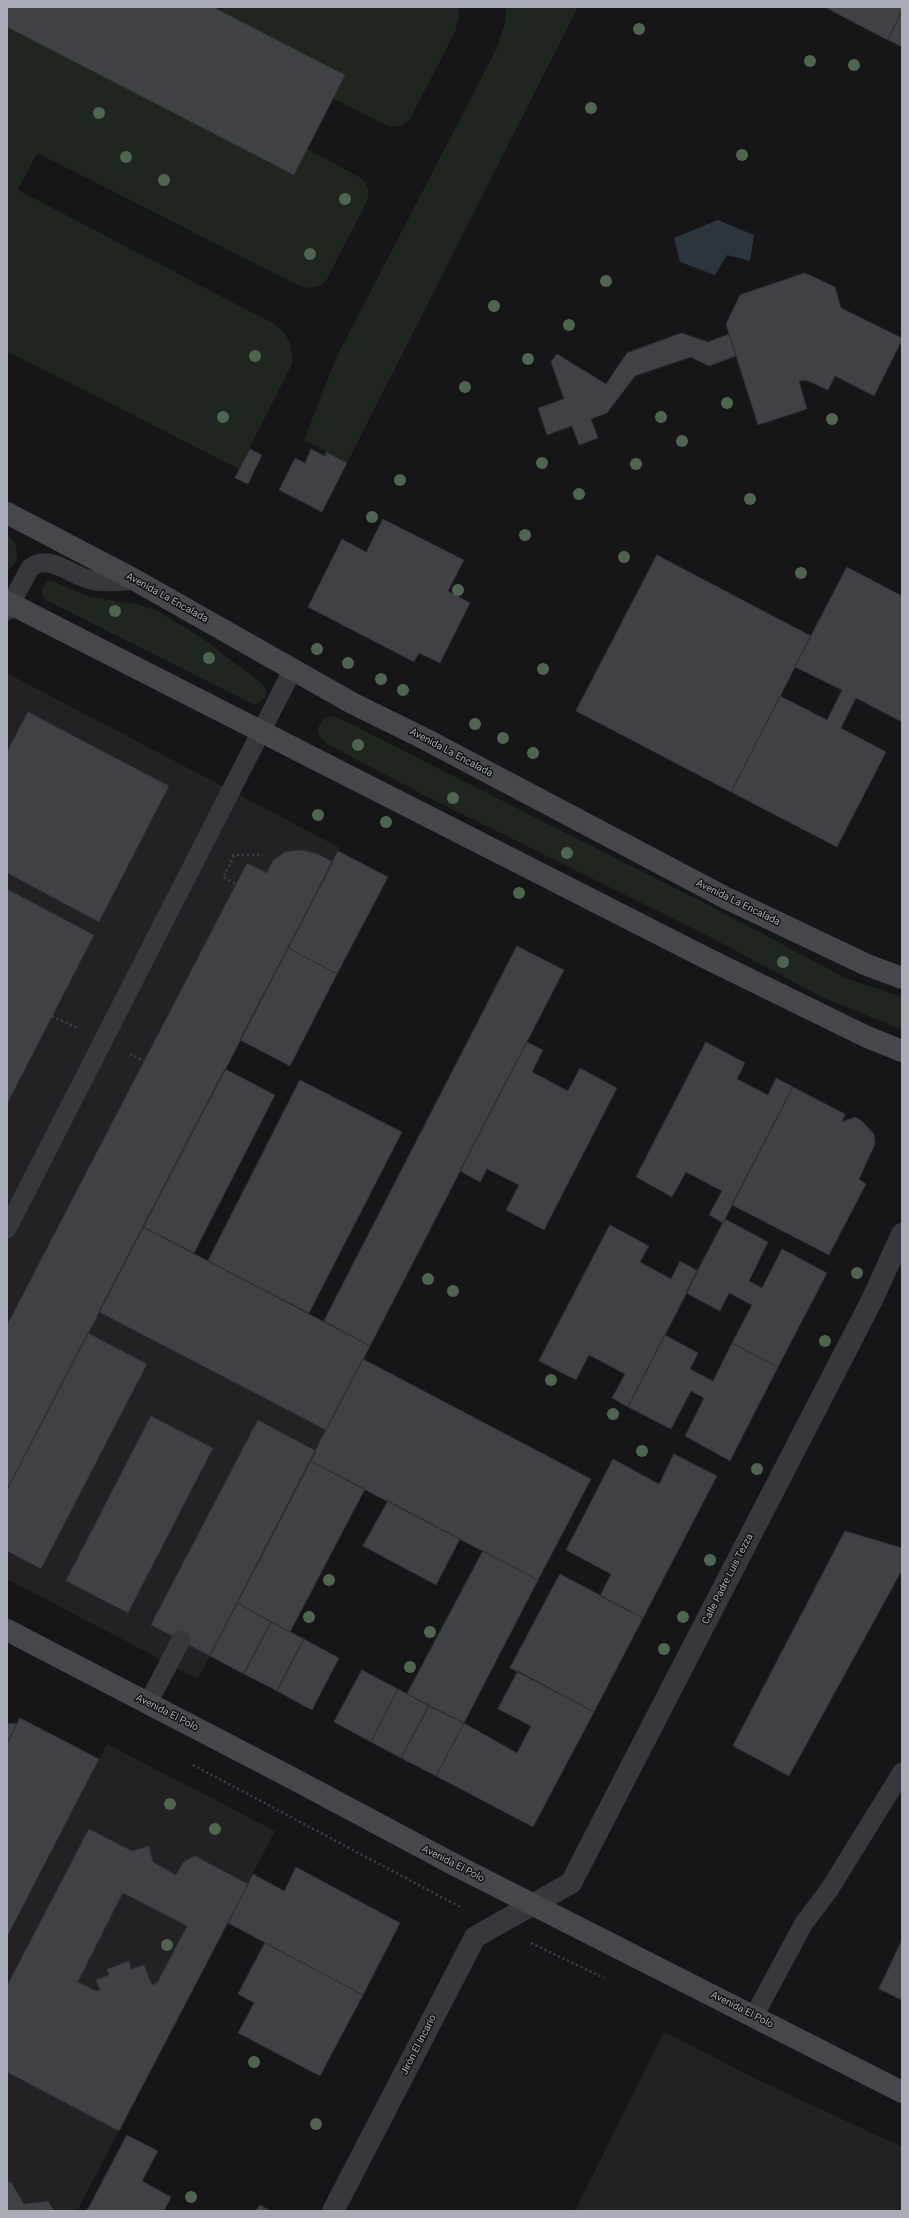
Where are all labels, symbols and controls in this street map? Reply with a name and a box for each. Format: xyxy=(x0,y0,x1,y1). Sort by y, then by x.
street label: Avenida La Encalada xyxy=(124,570,210,626)
street label: Avenida La Encalada xyxy=(408,726,494,780)
street label: Avenida La Encalada xyxy=(694,877,782,929)
street label: Calle Padre Luis Tezza xyxy=(700,1532,756,1626)
street label: Avenida El Polo xyxy=(134,1692,200,1734)
street label: Avenida El Polo xyxy=(420,1843,486,1885)
street label: Avenida El Polo xyxy=(709,1989,775,2031)
street label: Jirón El Incario xyxy=(399,2013,439,2077)

